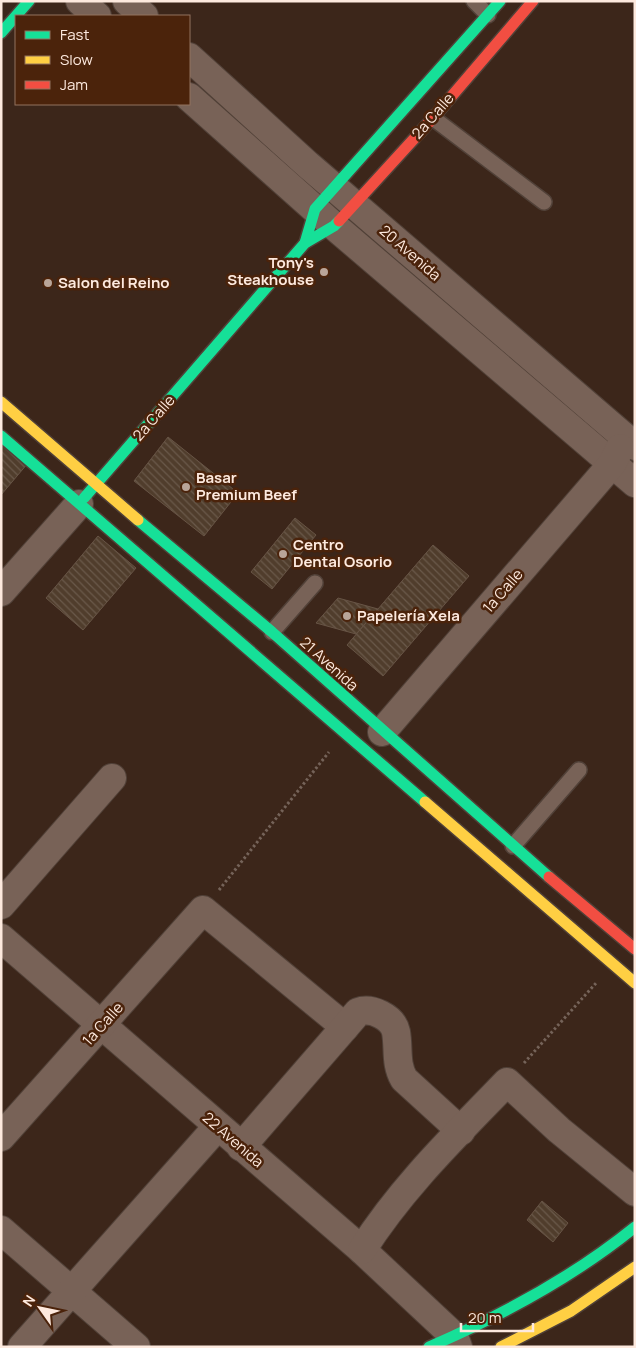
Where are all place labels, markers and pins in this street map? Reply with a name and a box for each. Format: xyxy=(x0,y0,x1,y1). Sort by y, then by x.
place label: Tony's Steakhouse xyxy=(227,252,314,290)
marker: Tony's Steakhouse xyxy=(318,266,330,278)
place label: Salon del Reino xyxy=(58,272,170,293)
marker: Salon del Reino xyxy=(42,277,54,289)
place label: Basar Premium Beef xyxy=(196,467,297,505)
marker: Basar Premium Beef xyxy=(180,481,192,493)
place label: Centro Dental Osorio xyxy=(293,534,392,572)
marker: Centro Dental Osorio xyxy=(277,548,289,560)
place label: Papelería Xela xyxy=(357,605,460,626)
marker: Papelería Xela xyxy=(341,610,353,622)

